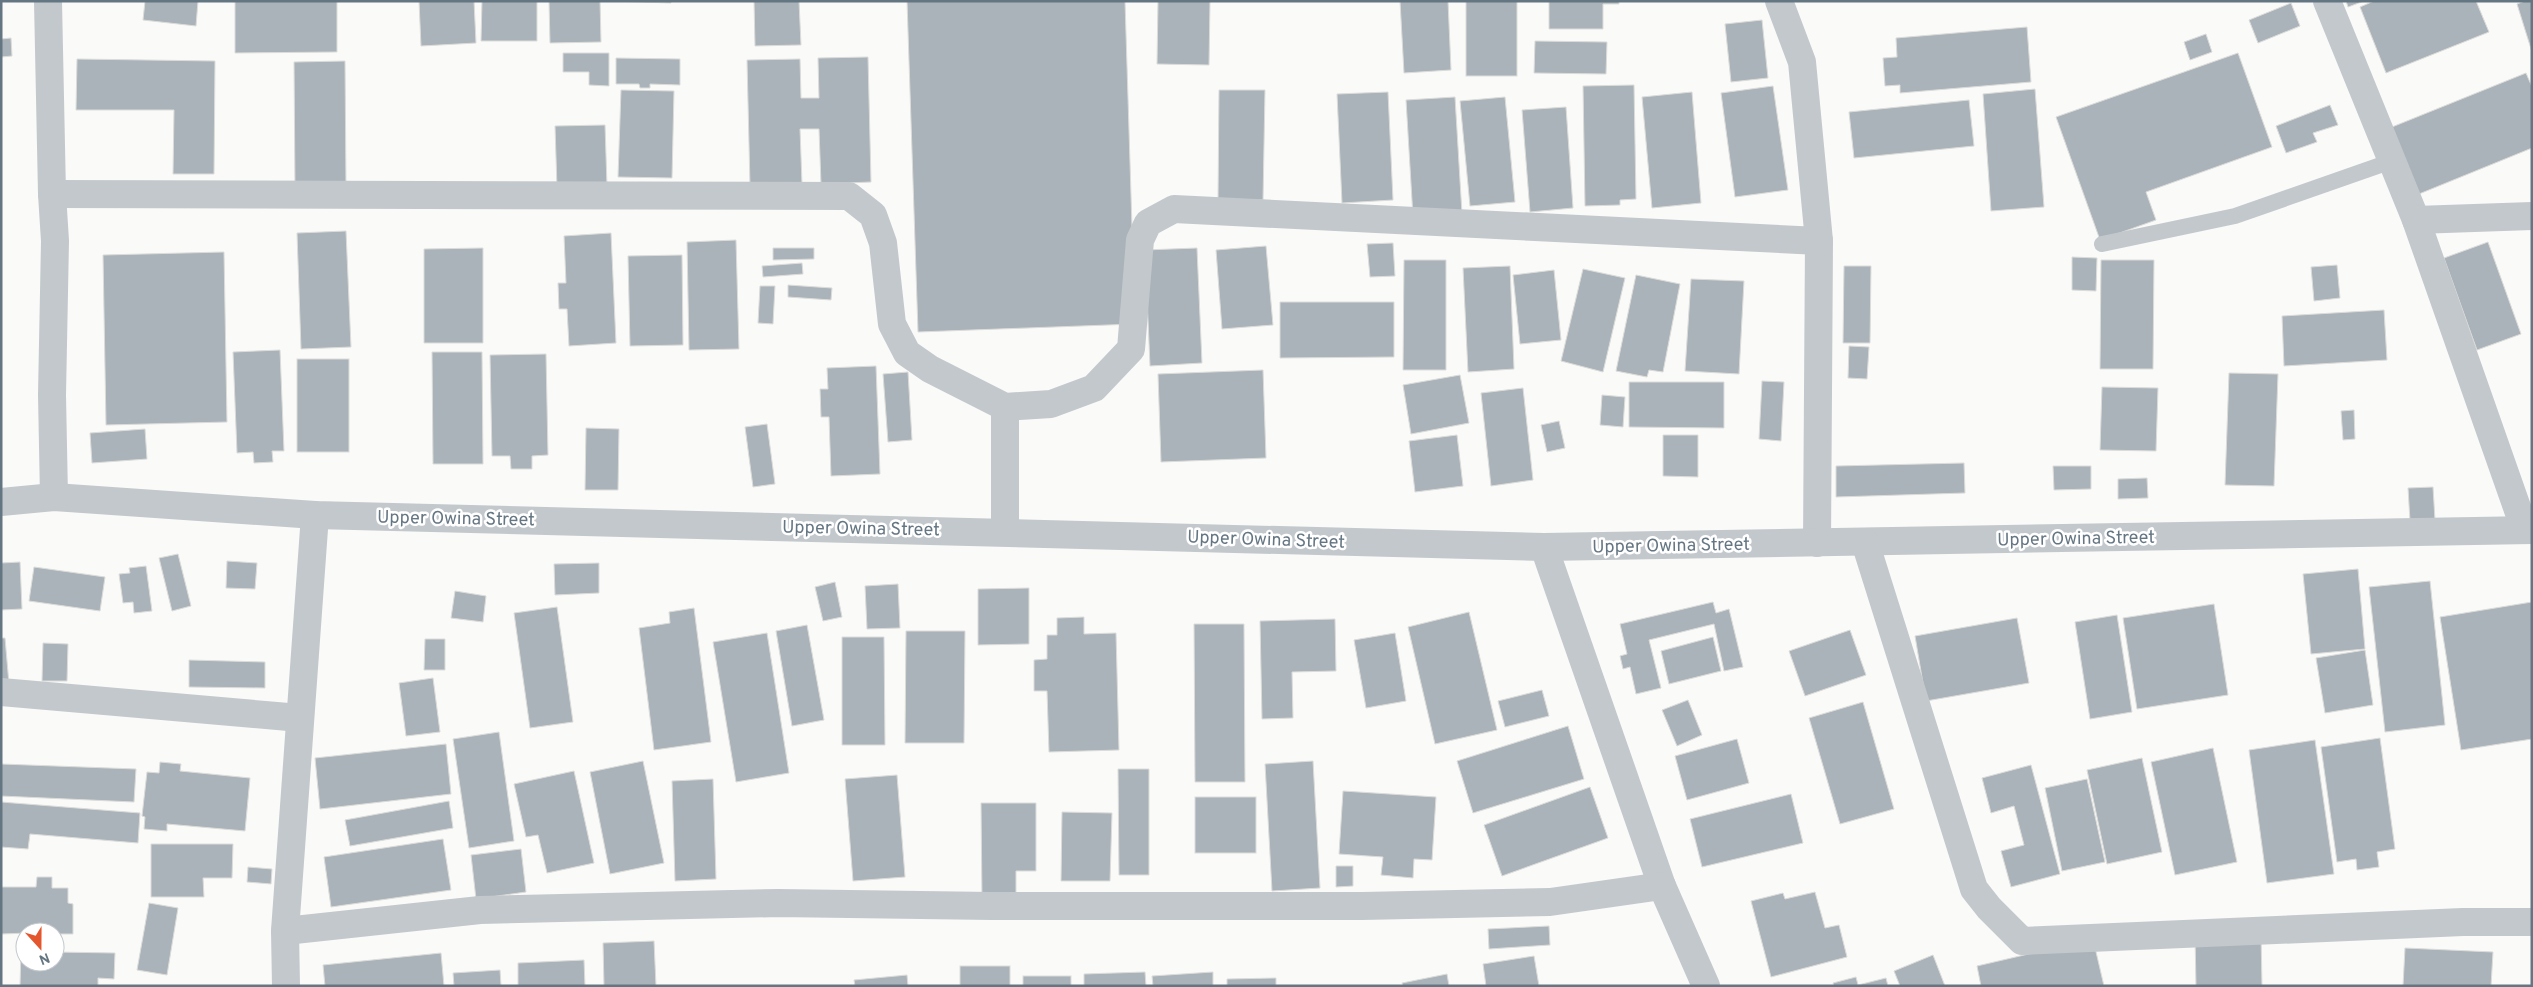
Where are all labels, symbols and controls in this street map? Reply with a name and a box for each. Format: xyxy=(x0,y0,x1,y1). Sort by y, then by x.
street label: Upper Owina Street xyxy=(377,507,535,532)
street label: Upper Owina Street xyxy=(782,517,940,542)
street label: Upper Owina Street xyxy=(1187,526,1345,555)
street label: Upper Owina Street xyxy=(1997,527,2155,552)
street label: Upper Owina Street xyxy=(1592,534,1750,559)
north arrow xyxy=(15,922,65,972)
text: N xyxy=(36,948,52,967)

